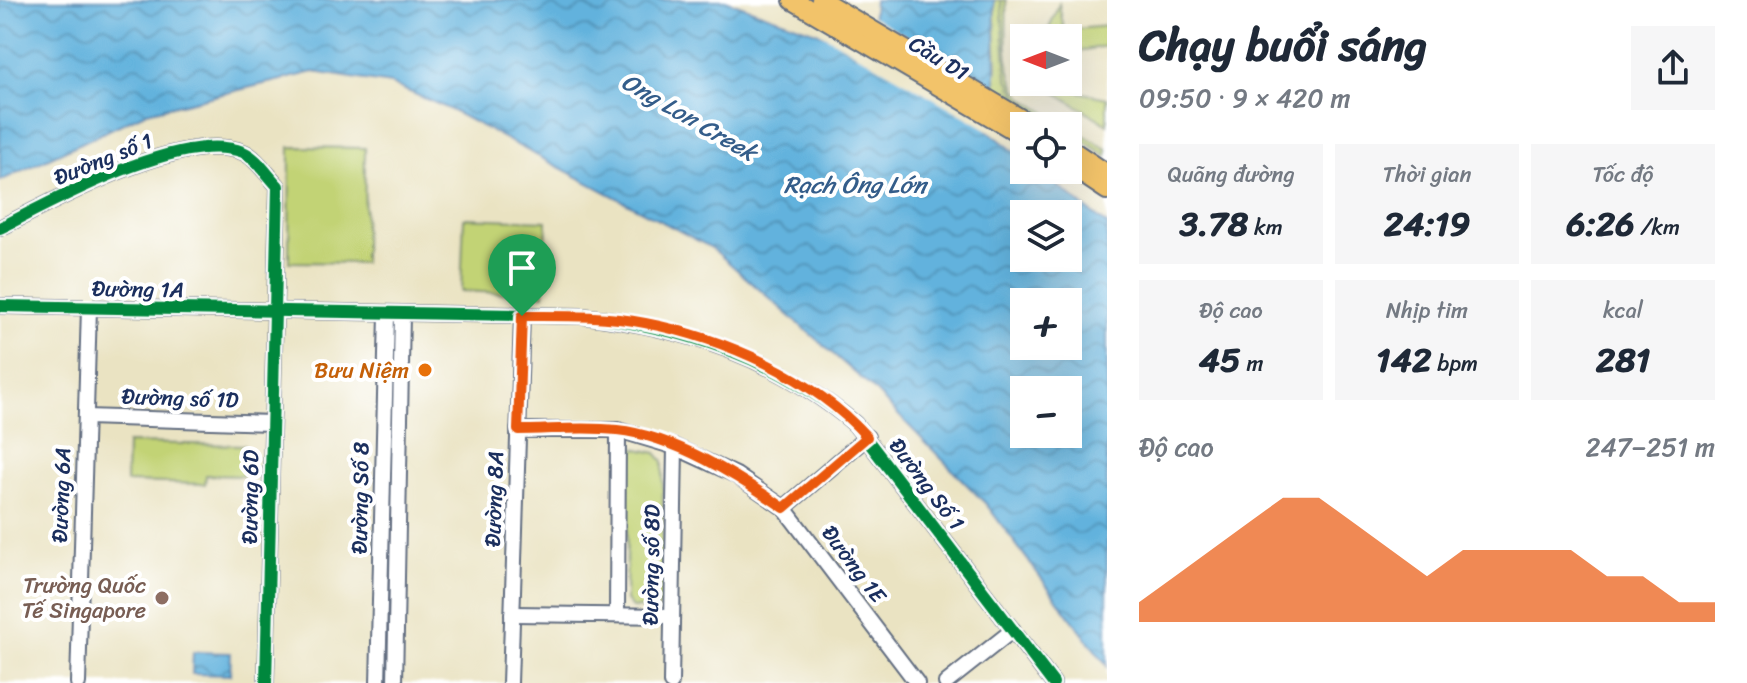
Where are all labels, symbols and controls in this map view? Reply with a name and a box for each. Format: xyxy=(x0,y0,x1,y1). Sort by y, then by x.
text: Chạy buổi sáng xyxy=(1139,6,1427,84)
north arrow xyxy=(1010,24,1082,96)
map controls xyxy=(1010,24,1082,448)
street label: Cầu D1 xyxy=(901,25,977,91)
button: share xyxy=(1631,26,1715,110)
water label: Ong Lon Creek xyxy=(613,61,768,175)
text: 09:50 · 9 × 420 m xyxy=(1139,75,1350,121)
button: locate xyxy=(1010,112,1082,184)
street label: Đường số 1 xyxy=(48,121,158,197)
text: Quãng đường xyxy=(1167,155,1295,194)
text: Thời gian xyxy=(1383,155,1471,194)
text: Tốc độ xyxy=(1593,155,1653,194)
water label: Rạch Ông Lớn xyxy=(784,164,929,206)
text: 3.78 xyxy=(1179,194,1248,254)
text: 24:19 xyxy=(1384,194,1470,254)
text: 6:26 xyxy=(1566,194,1635,254)
button: layers xyxy=(1010,200,1082,272)
text: km xyxy=(1248,208,1283,247)
text: /km xyxy=(1635,208,1680,247)
pin xyxy=(488,234,556,316)
icon: arrive xyxy=(500,246,544,290)
street label: Đường 1A xyxy=(91,269,185,309)
button: + xyxy=(1010,288,1082,360)
text: Độ cao xyxy=(1199,291,1263,330)
text: Nhịp tim xyxy=(1386,291,1468,330)
text: kcal xyxy=(1603,291,1643,330)
text: 45 xyxy=(1199,330,1241,390)
text: 142 xyxy=(1376,330,1432,390)
text: 281 xyxy=(1596,330,1650,390)
text: m xyxy=(1241,344,1263,383)
text: bpm xyxy=(1432,344,1478,383)
place label: Bưu Niệm xyxy=(314,351,409,390)
marker: Bưu Niệm xyxy=(416,361,434,379)
street label: Đường số 1D xyxy=(121,376,240,420)
button: − xyxy=(1010,376,1082,448)
text: Độ cao xyxy=(1139,424,1214,470)
text: 247–251 m xyxy=(1585,424,1715,470)
street label: Đường Số 1 xyxy=(879,429,975,539)
street label: Đường Số 8 xyxy=(340,441,380,555)
street label: Đường 6A xyxy=(40,447,82,543)
street label: Đường 6D xyxy=(230,449,270,544)
street label: Đường 8A xyxy=(473,450,515,548)
street label: Đường số 8D xyxy=(630,503,672,626)
street label: Đường 1E xyxy=(811,516,898,613)
place label: Trường Quốc Tế Singapore xyxy=(22,566,146,630)
marker: Trường Quốc Tế Singapore xyxy=(153,589,171,607)

